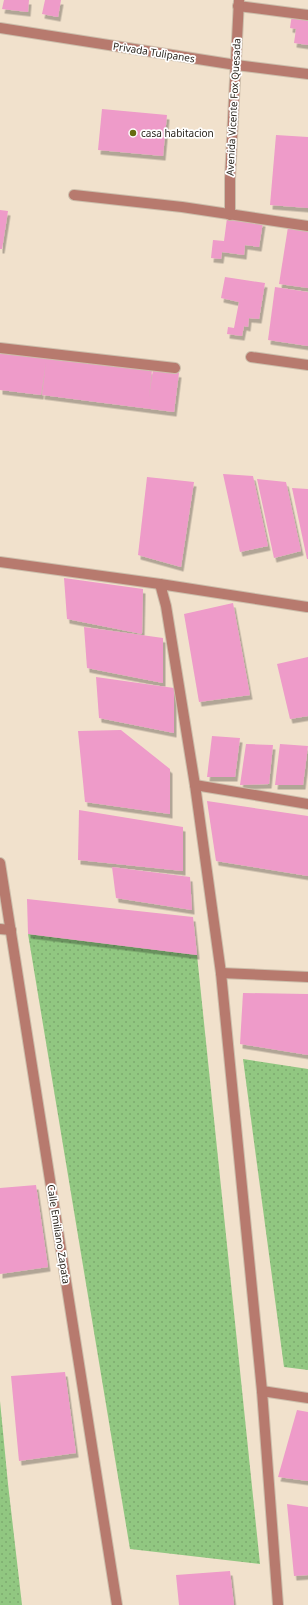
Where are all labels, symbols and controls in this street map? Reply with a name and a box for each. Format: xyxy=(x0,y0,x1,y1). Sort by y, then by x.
street label: Avenida Vicente Fox Quesada xyxy=(222,38,244,176)
street label: Privada Tulipanes xyxy=(112,39,196,65)
place label: casa habitacion xyxy=(141,126,214,140)
marker: casa habitacion xyxy=(128,128,138,138)
street label: Calle Emiliano Zapata xyxy=(44,1183,74,1285)

